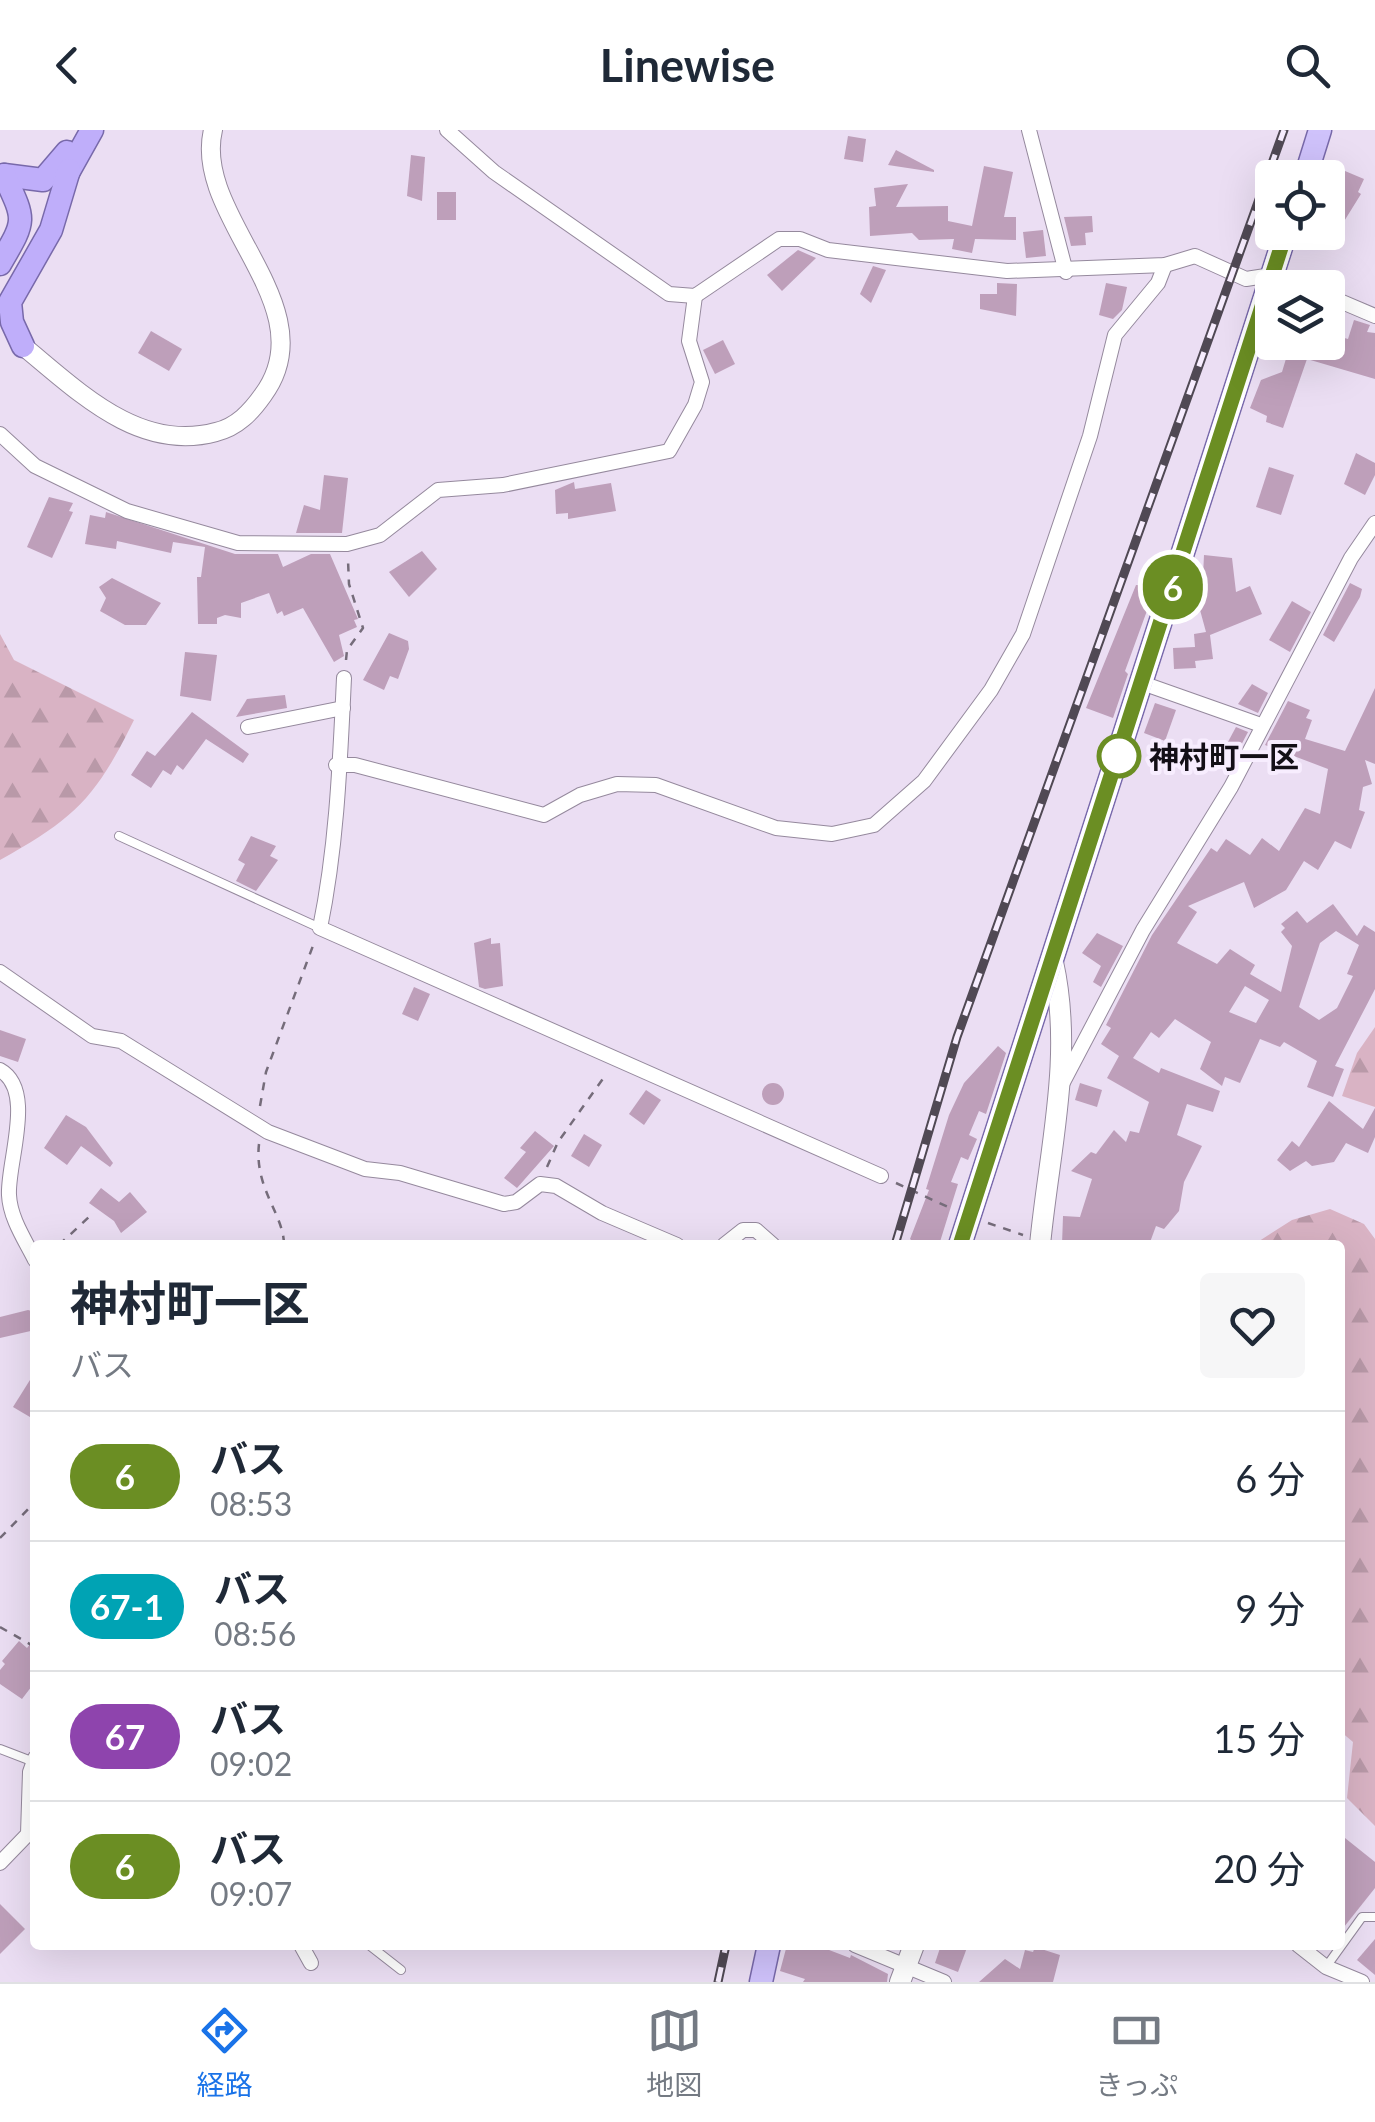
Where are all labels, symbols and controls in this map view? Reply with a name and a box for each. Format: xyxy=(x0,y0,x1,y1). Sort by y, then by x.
icon: back xyxy=(40,38,95,93)
text: Linewise xyxy=(600,38,775,92)
icon: search xyxy=(1280,38,1335,93)
map controls xyxy=(1255,160,1345,360)
button: locate xyxy=(1255,160,1345,250)
button: layers xyxy=(1255,270,1345,360)
line badge: 6 xyxy=(1140,554,1206,620)
text: 6 xyxy=(1163,566,1183,608)
marker: 神村町一区 xyxy=(1098,735,1140,777)
place label: 神村町一区 xyxy=(1149,738,1299,774)
button: heart xyxy=(1200,1273,1305,1378)
text: 神村町一区 xyxy=(70,1274,310,1331)
text: バス xyxy=(70,1345,134,1384)
text: バス xyxy=(210,1435,286,1481)
text: 6 xyxy=(115,1455,135,1497)
text: 6 分 xyxy=(1235,1455,1305,1501)
text: 08:53 xyxy=(210,1484,292,1523)
text: バス xyxy=(214,1565,290,1611)
text: 67-1 xyxy=(90,1585,164,1627)
text: 9 分 xyxy=(1235,1585,1305,1631)
text: 08:56 xyxy=(214,1614,296,1653)
text: バス xyxy=(210,1695,286,1741)
text: 67 xyxy=(105,1715,145,1757)
text: 15 分 xyxy=(1213,1715,1305,1761)
text: 09:02 xyxy=(210,1744,292,1783)
text: バス xyxy=(210,1825,286,1871)
text: 6 xyxy=(115,1845,135,1887)
text: 20 分 xyxy=(1213,1845,1305,1891)
text: 09:07 xyxy=(210,1874,292,1913)
tab: 経路 xyxy=(197,2003,253,2103)
tab: 地図 xyxy=(646,2003,702,2103)
tab: きっぷ xyxy=(1095,2003,1178,2103)

